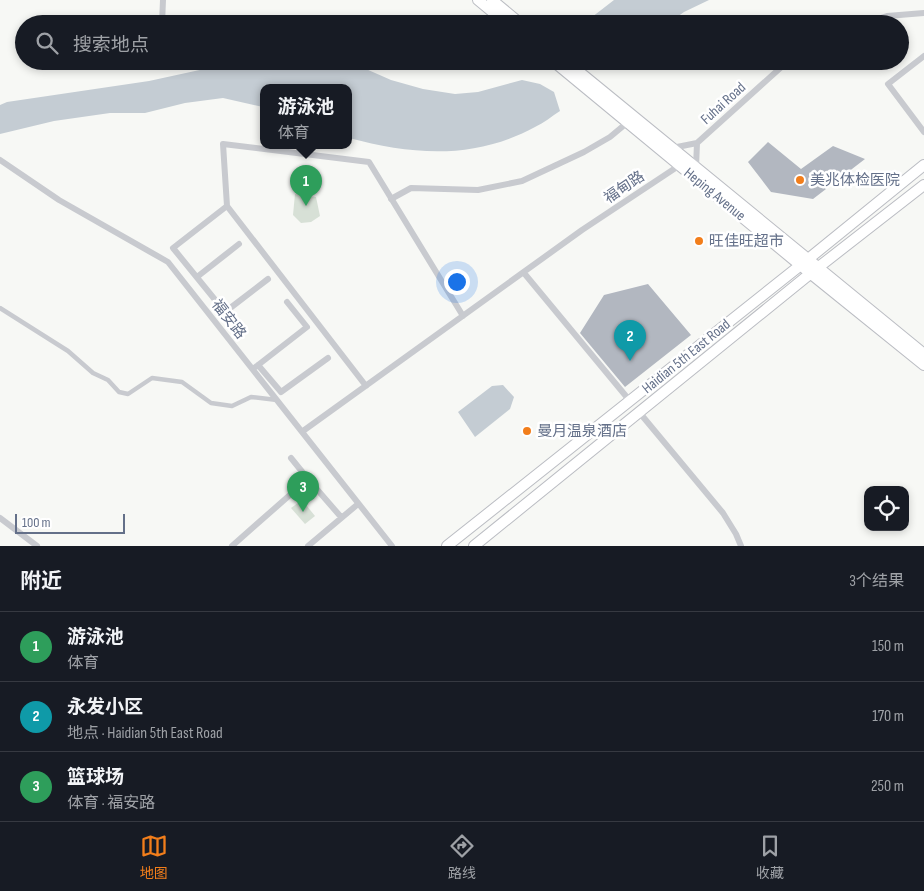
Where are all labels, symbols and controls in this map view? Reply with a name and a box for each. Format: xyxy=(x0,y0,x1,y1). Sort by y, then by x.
search box xyxy=(15,15,909,70)
icon: search xyxy=(33,29,61,57)
text: 搜索地点 xyxy=(73,34,149,57)
street label: Fuhai Road xyxy=(697,78,750,129)
popup xyxy=(260,84,352,149)
text: 游泳池 xyxy=(277,96,335,119)
text: 体育 xyxy=(277,124,310,143)
street label: Heping Avenue xyxy=(680,164,749,225)
pin: 1 xyxy=(290,165,322,206)
street label: 福甸路 xyxy=(600,167,648,208)
place label: 美兆体检医院 xyxy=(810,171,900,190)
marker: 美兆体检医院 xyxy=(794,174,806,186)
place label: 旺佳旺超市 xyxy=(709,232,784,251)
marker: 旺佳旺超市 xyxy=(693,235,705,247)
your location xyxy=(444,269,470,295)
street label: 福安路 xyxy=(207,296,250,343)
street label: Haidian 5th East Road xyxy=(638,315,734,398)
pin: 2 xyxy=(614,320,646,361)
place label: 曼月温泉酒店 xyxy=(537,422,627,441)
marker: 曼月温泉酒店 xyxy=(521,425,533,437)
pin: 3 xyxy=(287,471,319,512)
map controls xyxy=(864,486,909,531)
button: locate xyxy=(864,486,909,531)
scale bar xyxy=(15,511,125,534)
text: 100 m xyxy=(22,514,51,531)
text: 附近 xyxy=(20,569,62,594)
text: 3个结果 xyxy=(849,572,904,591)
text: 游泳池 xyxy=(67,626,124,649)
text: 1 xyxy=(33,637,39,656)
text: 150 m xyxy=(872,637,904,656)
text: 体育 xyxy=(67,654,99,673)
text: 永发小区 xyxy=(67,696,143,719)
text: 2 xyxy=(32,707,40,726)
text: 170 m xyxy=(872,707,904,726)
text: 地点 · Haidian 5th East Road xyxy=(67,724,223,743)
text: 篮球场 xyxy=(67,766,124,789)
text: 3 xyxy=(32,777,40,796)
text: 250 m xyxy=(871,777,904,796)
text: 体育 · 福安路 xyxy=(67,794,155,813)
tab: 地图 xyxy=(140,832,168,882)
tab: 路线 xyxy=(448,832,476,882)
tab: 收藏 xyxy=(756,832,784,882)

